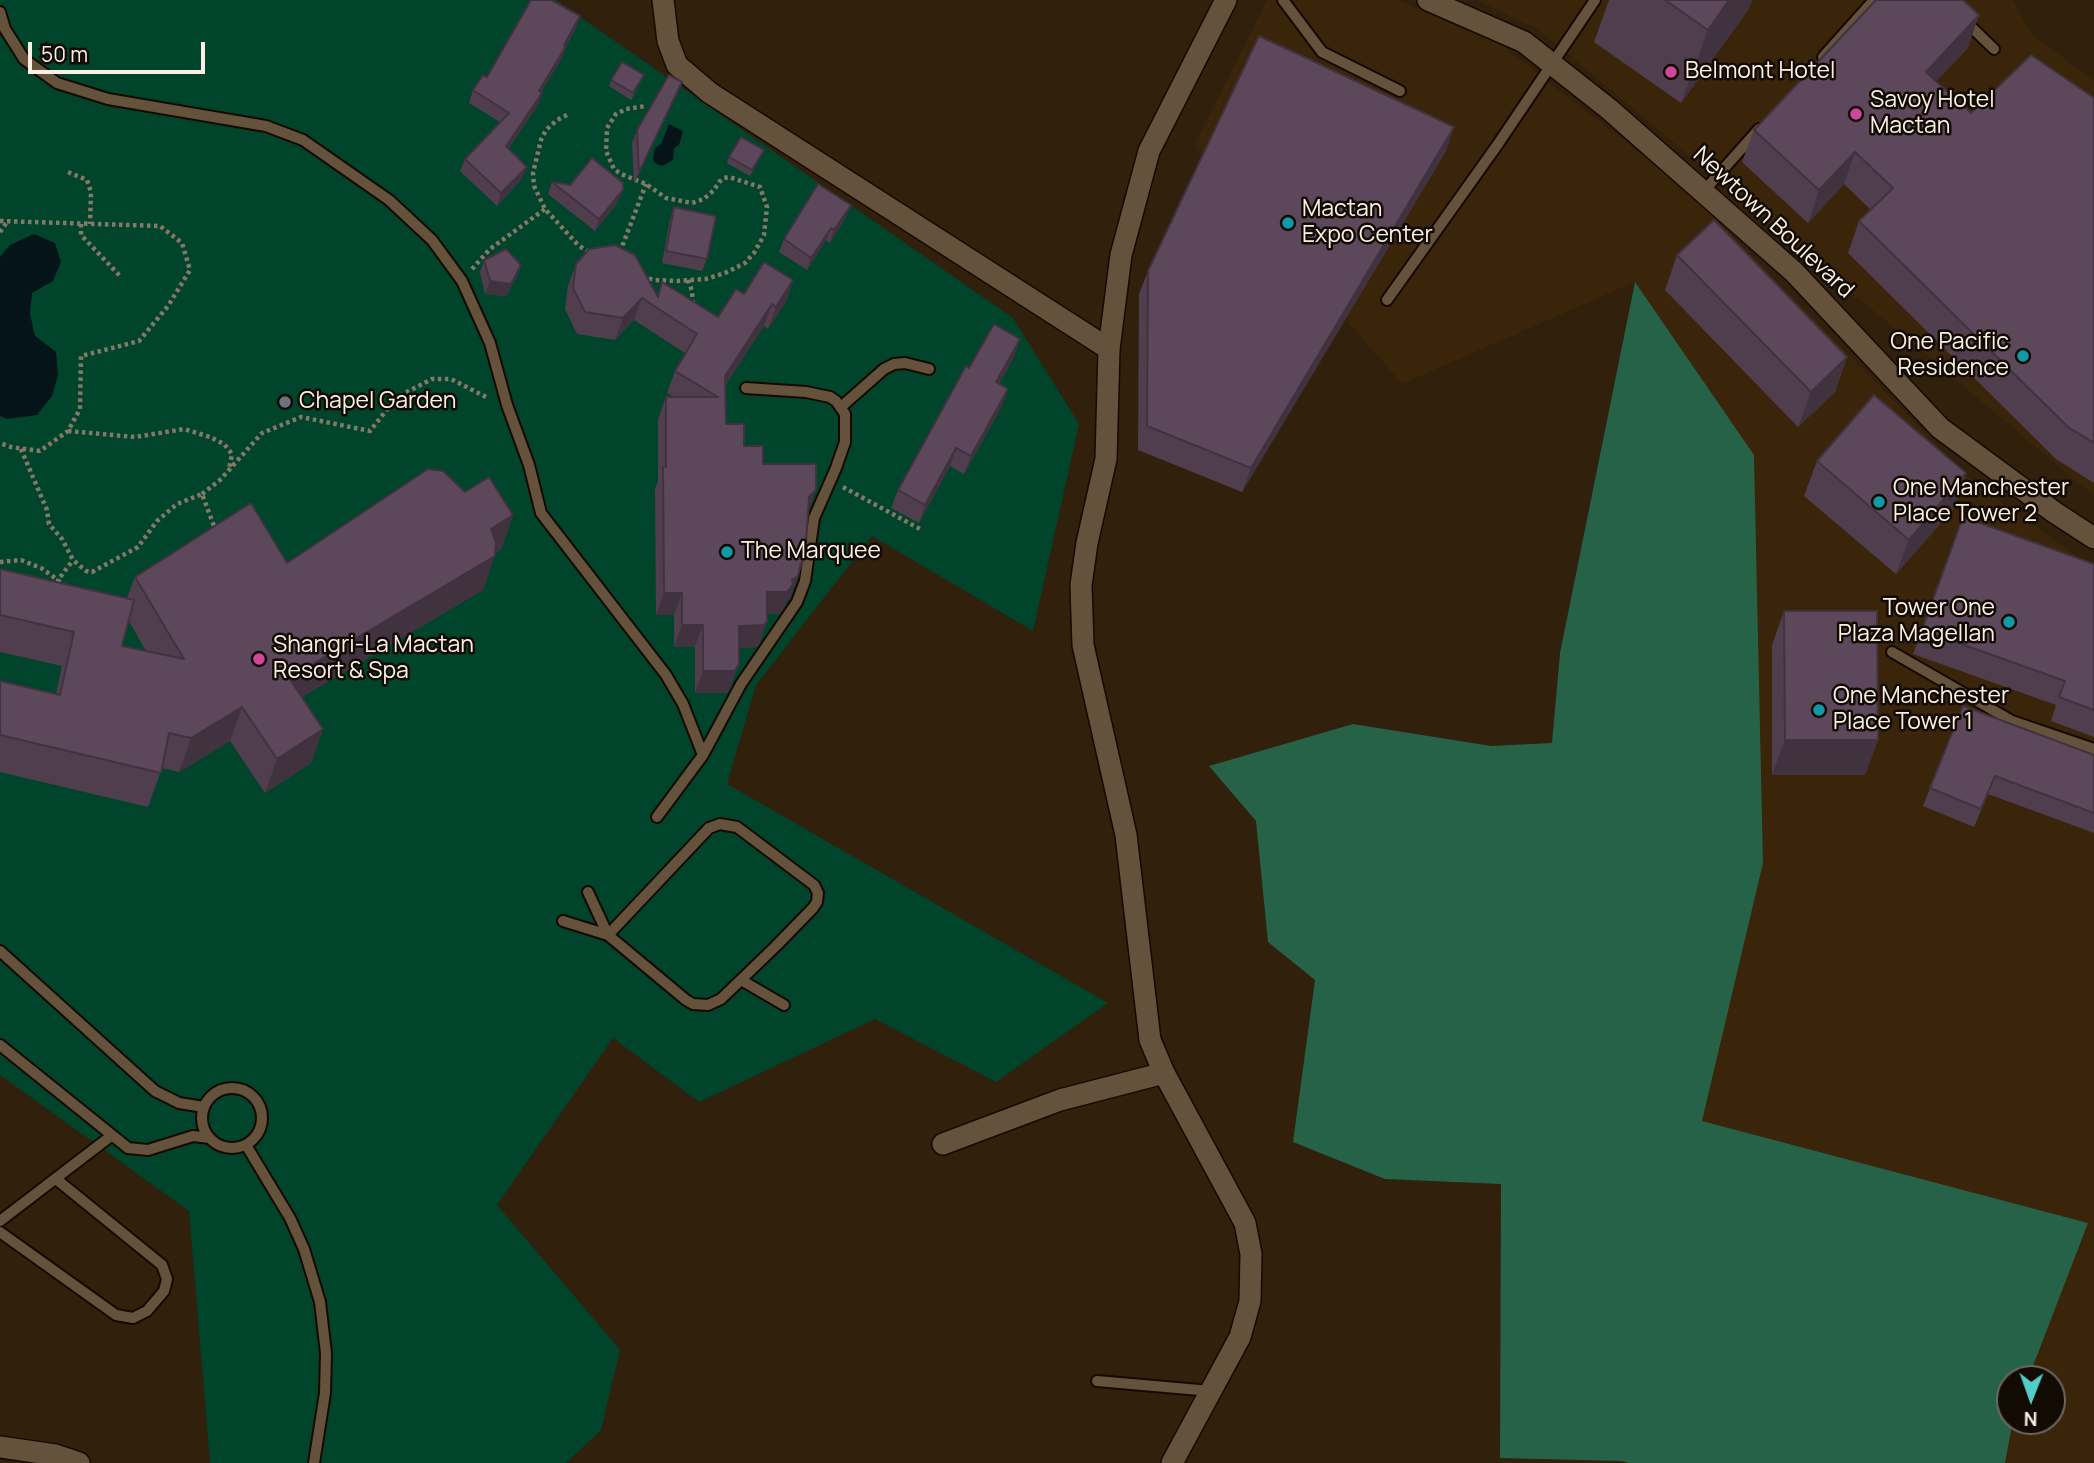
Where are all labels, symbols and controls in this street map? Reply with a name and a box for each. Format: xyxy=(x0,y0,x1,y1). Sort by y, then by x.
scale bar xyxy=(32,28,208,72)
text: 50 m xyxy=(41,40,88,68)
place label: Belmont Hotel xyxy=(1685,58,1835,86)
marker: Belmont Hotel xyxy=(1663,64,1679,80)
place label: Savoy Hotel Mactan xyxy=(1870,87,1995,141)
marker: Savoy Hotel Mactan xyxy=(1848,106,1864,122)
street label: Newtown Boulevard xyxy=(1687,142,1859,304)
place label: Mactan Expo Center xyxy=(1302,196,1433,250)
marker: Mactan Expo Center xyxy=(1280,215,1296,231)
place label: One Pacific Residence xyxy=(1890,329,2009,383)
marker: One Pacific Residence xyxy=(2015,348,2031,364)
place label: Chapel Garden xyxy=(299,388,456,416)
marker: Chapel Garden xyxy=(277,394,293,410)
place label: One Manchester Place Tower 2 xyxy=(1893,475,2069,529)
marker: One Manchester Place Tower 2 xyxy=(1871,494,1887,510)
place label: The Marquee xyxy=(741,538,881,566)
marker: The Marquee xyxy=(719,544,735,560)
place label: Tower One Plaza Magellan xyxy=(1838,595,1995,649)
marker: Tower One Plaza Magellan xyxy=(2001,614,2017,630)
place label: Shangri-La Mactan Resort & Spa xyxy=(273,632,474,686)
marker: Shangri-La Mactan Resort & Spa xyxy=(251,651,267,667)
place label: One Manchester Place Tower 1 xyxy=(1833,683,2009,737)
marker: One Manchester Place Tower 1 xyxy=(1811,702,1827,718)
north arrow xyxy=(1996,1365,2066,1435)
text: N xyxy=(2024,1406,2038,1432)

